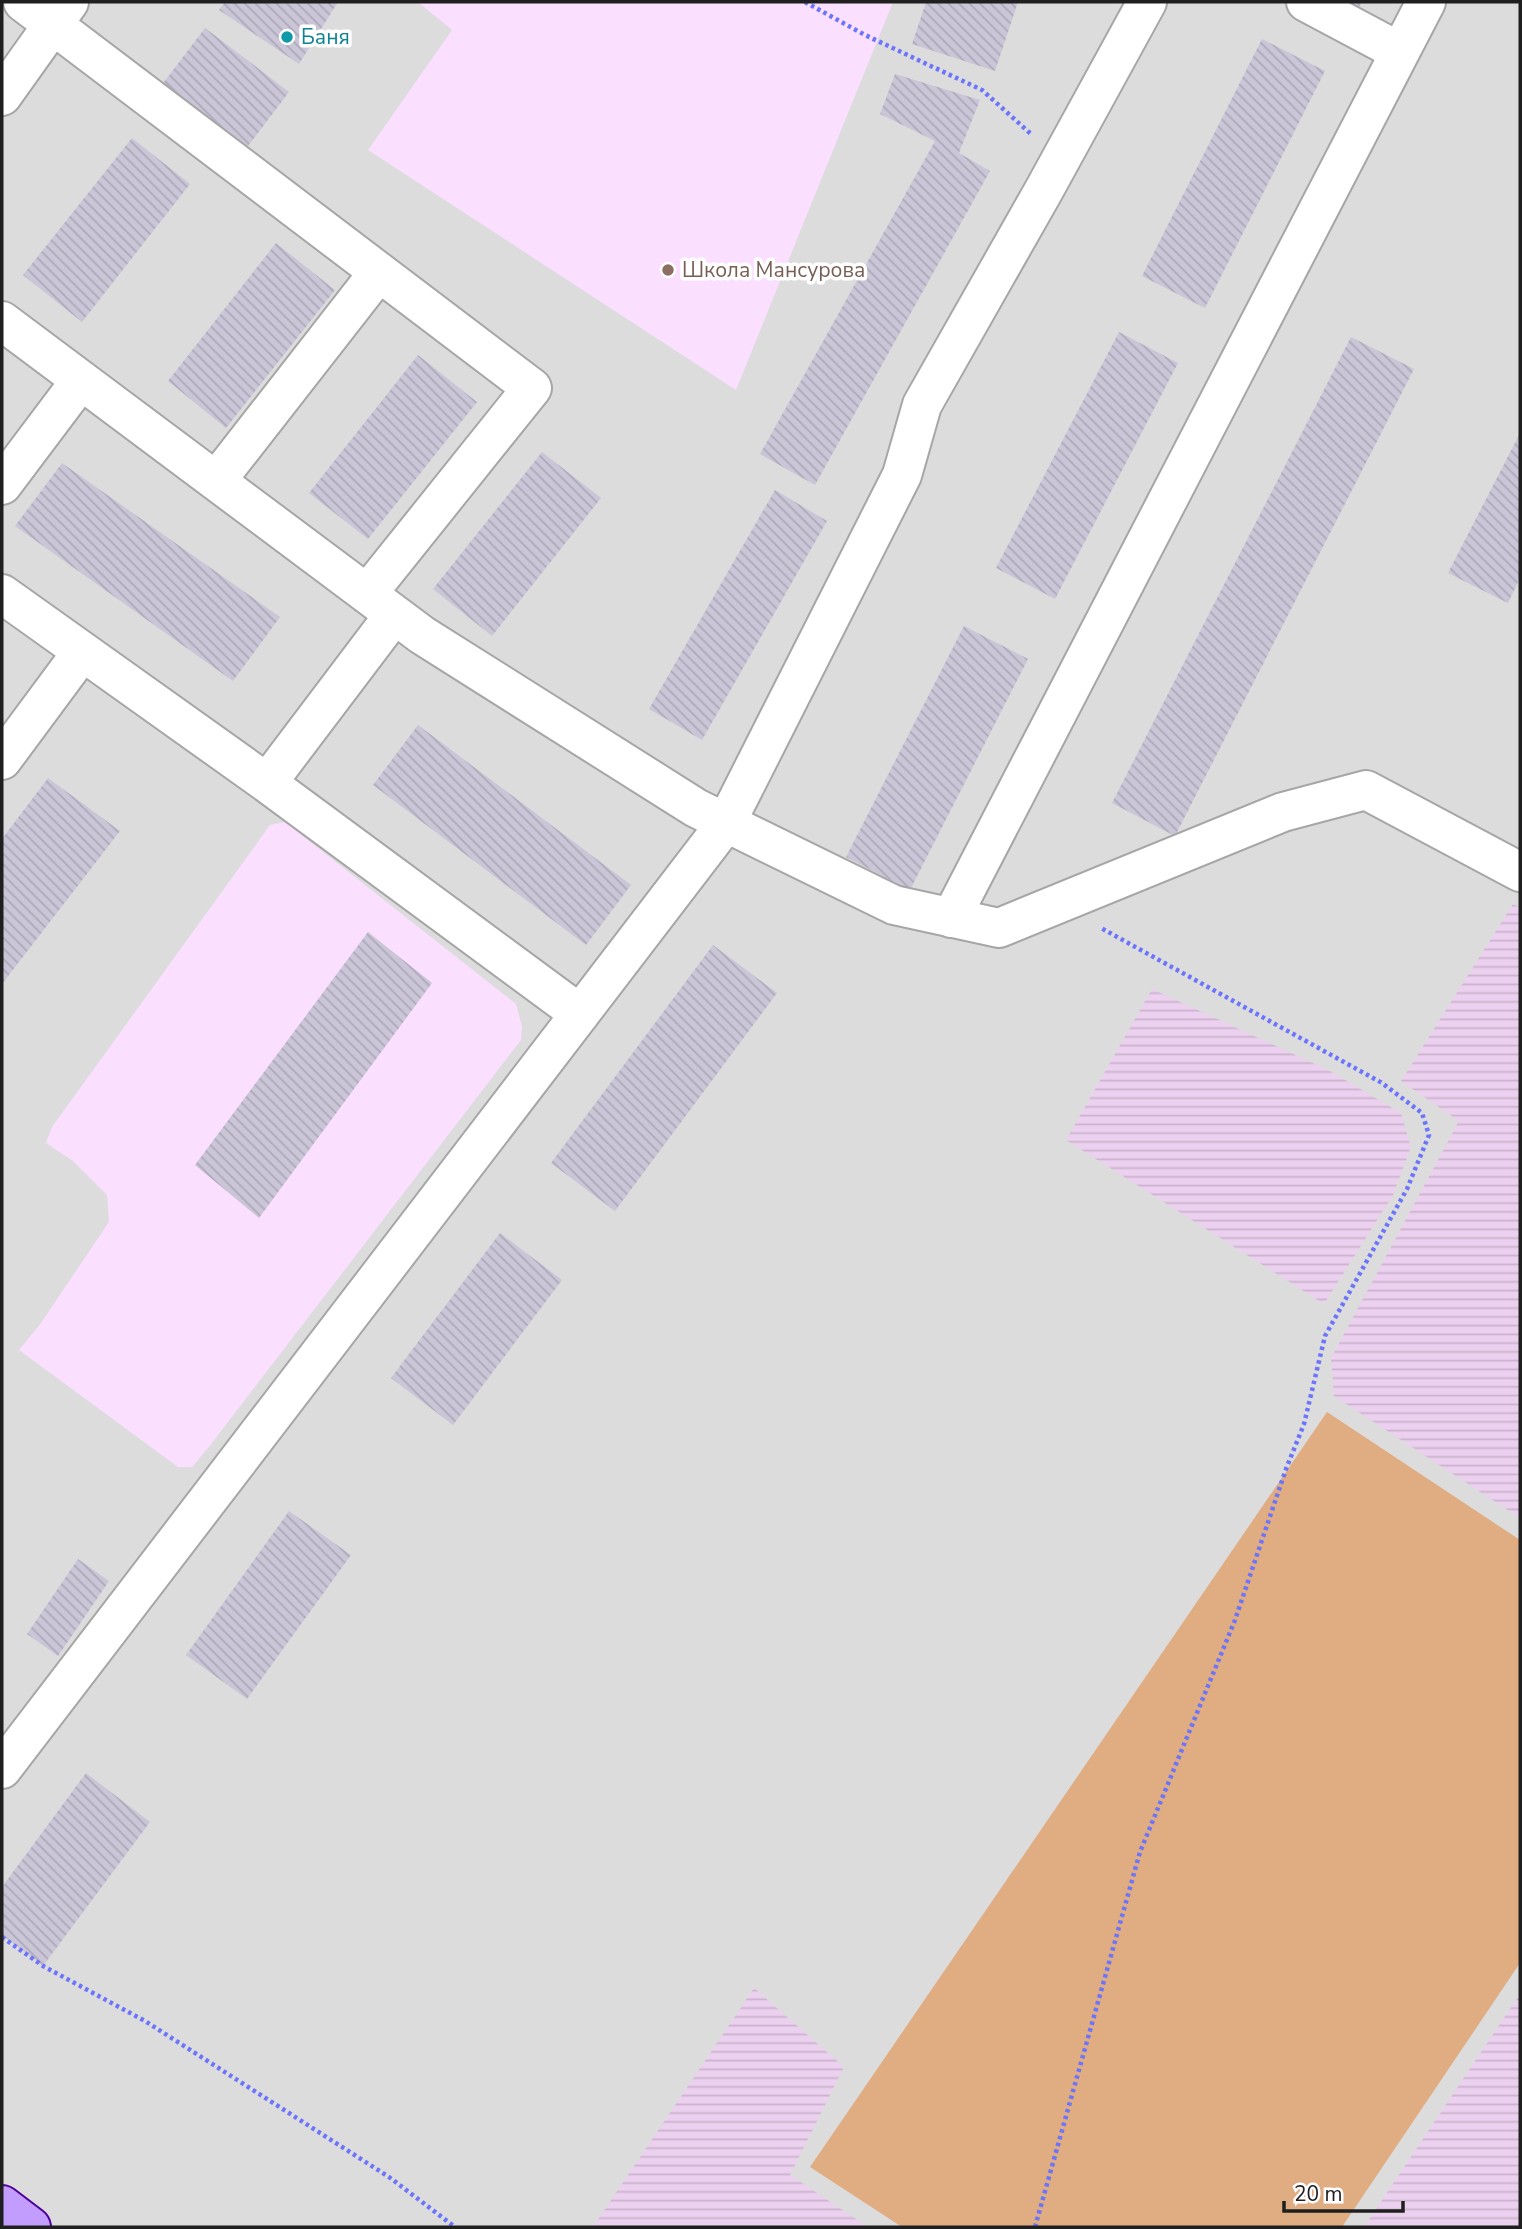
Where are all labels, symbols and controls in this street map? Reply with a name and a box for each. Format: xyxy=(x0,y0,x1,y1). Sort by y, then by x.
place label: Баня xyxy=(301,23,350,51)
marker: Баня xyxy=(279,29,295,45)
place label: Школа Мансурова xyxy=(682,256,865,284)
marker: Школа Мансурова xyxy=(660,262,676,278)
scale bar xyxy=(1284,2170,1403,2214)
text: 20 m xyxy=(1294,2180,1343,2208)

